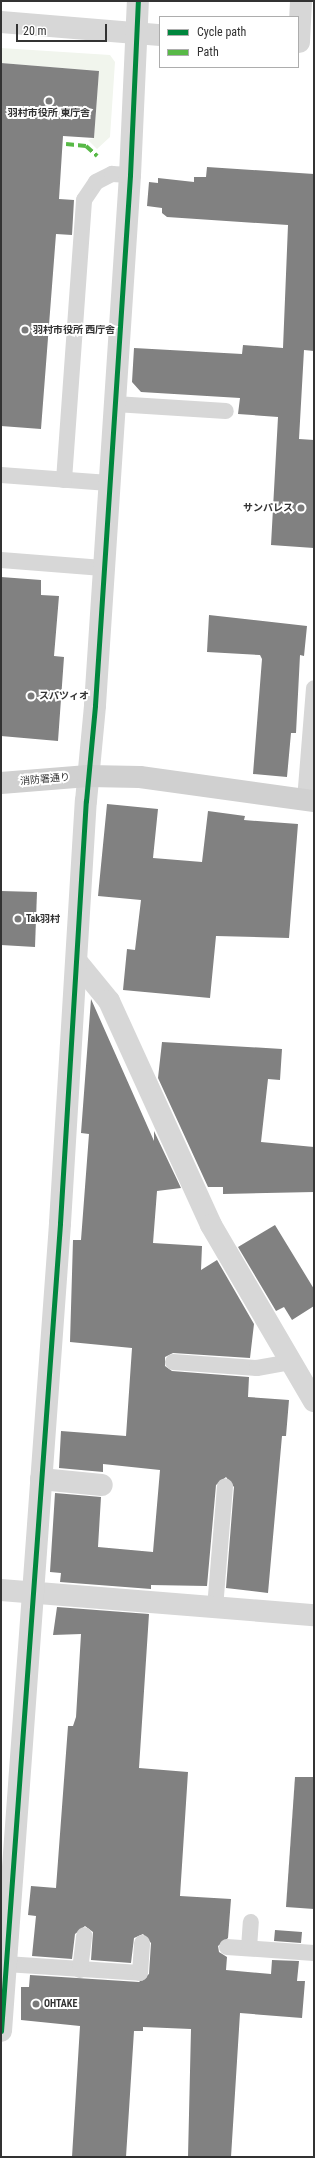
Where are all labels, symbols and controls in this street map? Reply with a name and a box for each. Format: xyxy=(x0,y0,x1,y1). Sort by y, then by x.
scale bar xyxy=(18,16,109,42)
legend xyxy=(159,16,299,68)
text: 20 m xyxy=(23,24,47,38)
text: Cycle path xyxy=(197,25,246,39)
text: Path xyxy=(197,45,219,59)
marker: 羽村市役所 東庁舎 xyxy=(44,96,54,106)
place label: 羽村市役所 東庁舎 xyxy=(8,107,90,119)
place label: 羽村市役所 西庁舎 xyxy=(33,324,115,336)
marker: 羽村市役所 西庁舎 xyxy=(20,325,30,335)
place label: サンパレス xyxy=(243,502,293,514)
marker: サンパレス xyxy=(296,503,306,513)
place label: スパツィオ xyxy=(39,690,89,702)
marker: スパツィオ xyxy=(26,691,36,701)
street label: 消防署通り xyxy=(20,771,70,787)
place label: Tak羽村 xyxy=(26,913,60,925)
marker: Tak羽村 xyxy=(13,914,23,924)
place label: OHTAKE xyxy=(44,1998,77,2010)
marker: OHTAKE xyxy=(31,1999,41,2009)

